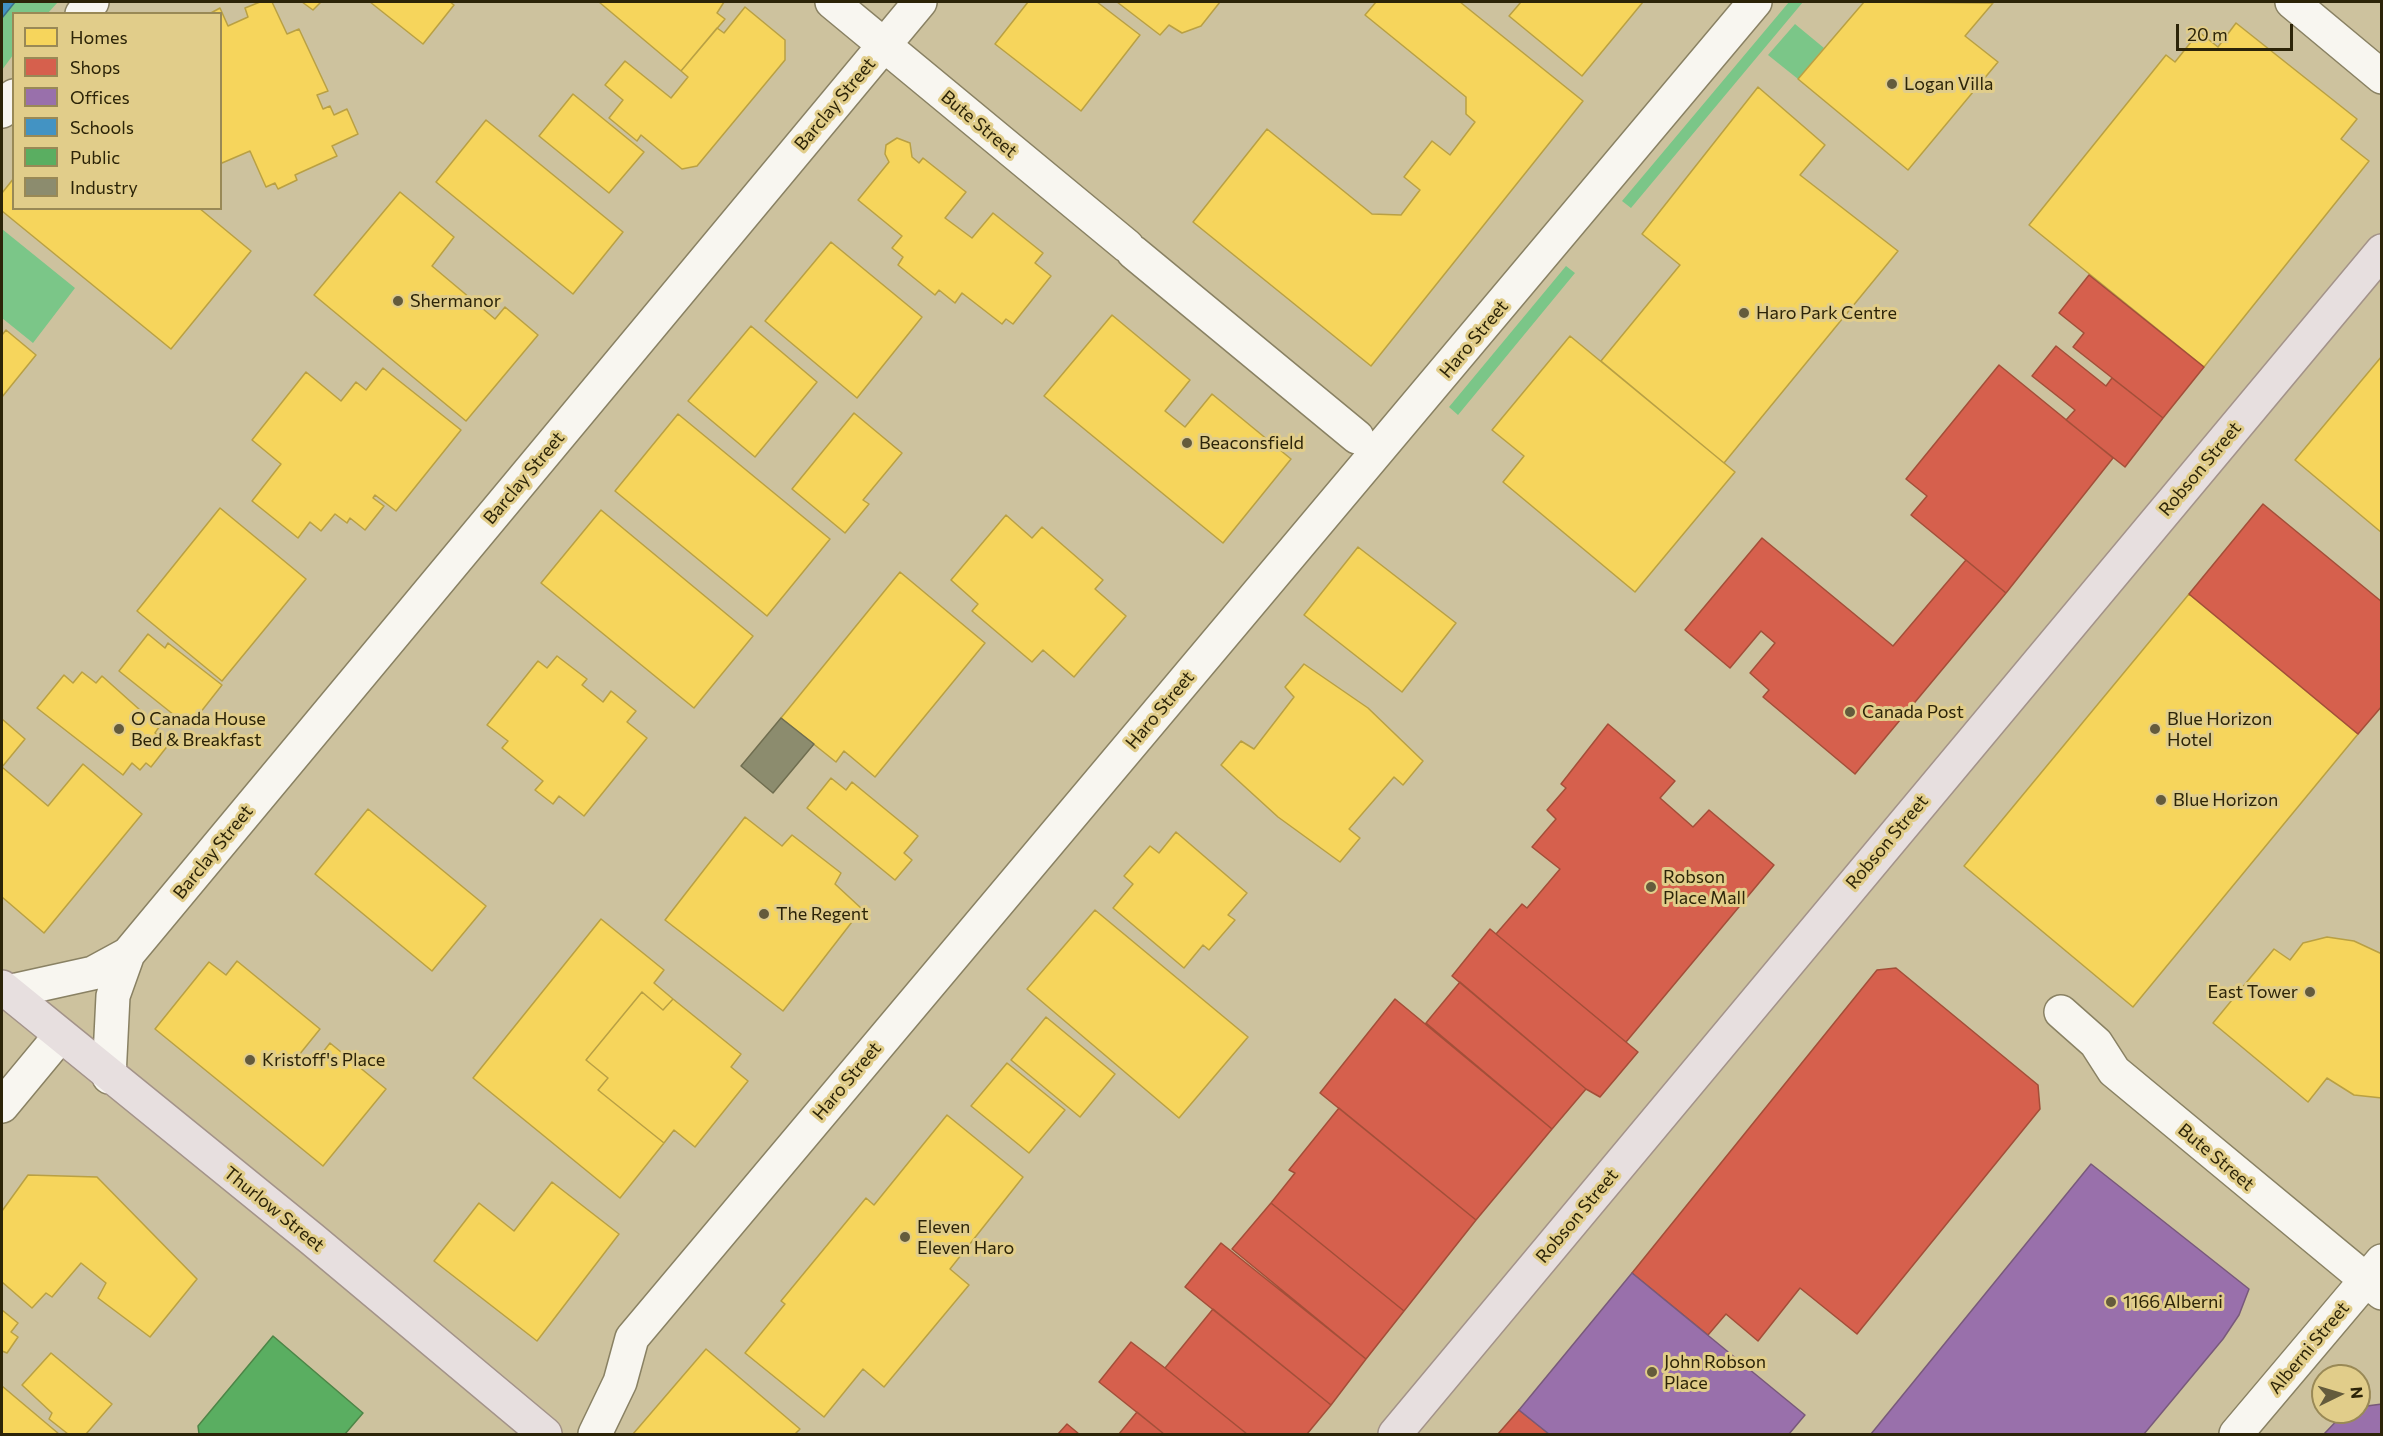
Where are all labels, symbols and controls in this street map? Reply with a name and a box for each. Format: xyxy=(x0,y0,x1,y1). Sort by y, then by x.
legend xyxy=(12,12,222,210)
scale bar xyxy=(2179,12,2296,50)
text: 20 m xyxy=(2187,23,2228,45)
text: Homes xyxy=(70,26,128,48)
street label: Barclay Street xyxy=(790,53,880,155)
text: Shops xyxy=(70,56,120,78)
place label: Logan Villa xyxy=(1904,73,1993,95)
marker: Logan Villa xyxy=(1885,77,1899,91)
text: Offices xyxy=(70,86,130,108)
street label: Bute Street xyxy=(937,86,1021,162)
text: Schools xyxy=(70,116,134,138)
text: Public xyxy=(70,146,120,168)
text: Industry xyxy=(70,176,138,198)
place label: Shermanor xyxy=(410,290,501,312)
marker: Shermanor xyxy=(391,294,405,308)
street label: Haro Street xyxy=(1435,296,1513,382)
place label: Haro Park Centre xyxy=(1756,302,1897,324)
marker: Haro Park Centre xyxy=(1737,306,1751,320)
street label: Robson Street xyxy=(2154,418,2246,520)
street label: Barclay Street xyxy=(479,427,569,529)
place label: Beaconsfield xyxy=(1199,432,1304,454)
marker: Beaconsfield xyxy=(1180,436,1194,450)
street label: Haro Street xyxy=(1121,667,1199,753)
place label: Canada Post xyxy=(1862,701,1964,723)
marker: Canada Post xyxy=(1843,705,1857,719)
place label: O Canada House Bed & Breakfast xyxy=(131,708,266,750)
place label: Blue Horizon Hotel xyxy=(2167,708,2272,750)
marker: O Canada House Bed & Breakfast xyxy=(112,722,126,736)
marker: Blue Horizon Hotel xyxy=(2148,722,2162,736)
place label: Blue Horizon xyxy=(2173,789,2278,811)
street label: Robson Street xyxy=(1841,791,1933,893)
marker: Blue Horizon xyxy=(2154,793,2168,807)
street label: Barclay Street xyxy=(169,801,257,903)
place label: Robson Place Mall xyxy=(1663,866,1746,908)
marker: Robson Place Mall xyxy=(1644,880,1658,894)
place label: The Regent xyxy=(776,903,869,925)
marker: The Regent xyxy=(757,907,771,921)
place label: East Tower xyxy=(2208,981,2298,1003)
marker: East Tower xyxy=(2303,985,2317,999)
street label: Haro Street xyxy=(808,1038,886,1124)
place label: Kristoff's Place xyxy=(262,1049,385,1071)
marker: Kristoff's Place xyxy=(243,1053,257,1067)
street label: Bute Street xyxy=(2174,1119,2258,1195)
street label: Thurlow Street xyxy=(219,1162,329,1256)
street label: Robson Street xyxy=(1531,1165,1623,1267)
place label: Eleven Eleven Haro xyxy=(917,1216,1014,1258)
marker: Eleven Eleven Haro xyxy=(898,1230,912,1244)
place label: 1166 Alberni xyxy=(2123,1291,2223,1313)
marker: 1166 Alberni xyxy=(2104,1295,2118,1309)
street label: Alberni Street xyxy=(2264,1298,2354,1398)
place label: John Robson Place xyxy=(1664,1351,1766,1394)
north arrow xyxy=(2311,1364,2371,1424)
marker: John Robson Place xyxy=(1645,1365,1659,1379)
text: N xyxy=(2347,1386,2367,1399)

